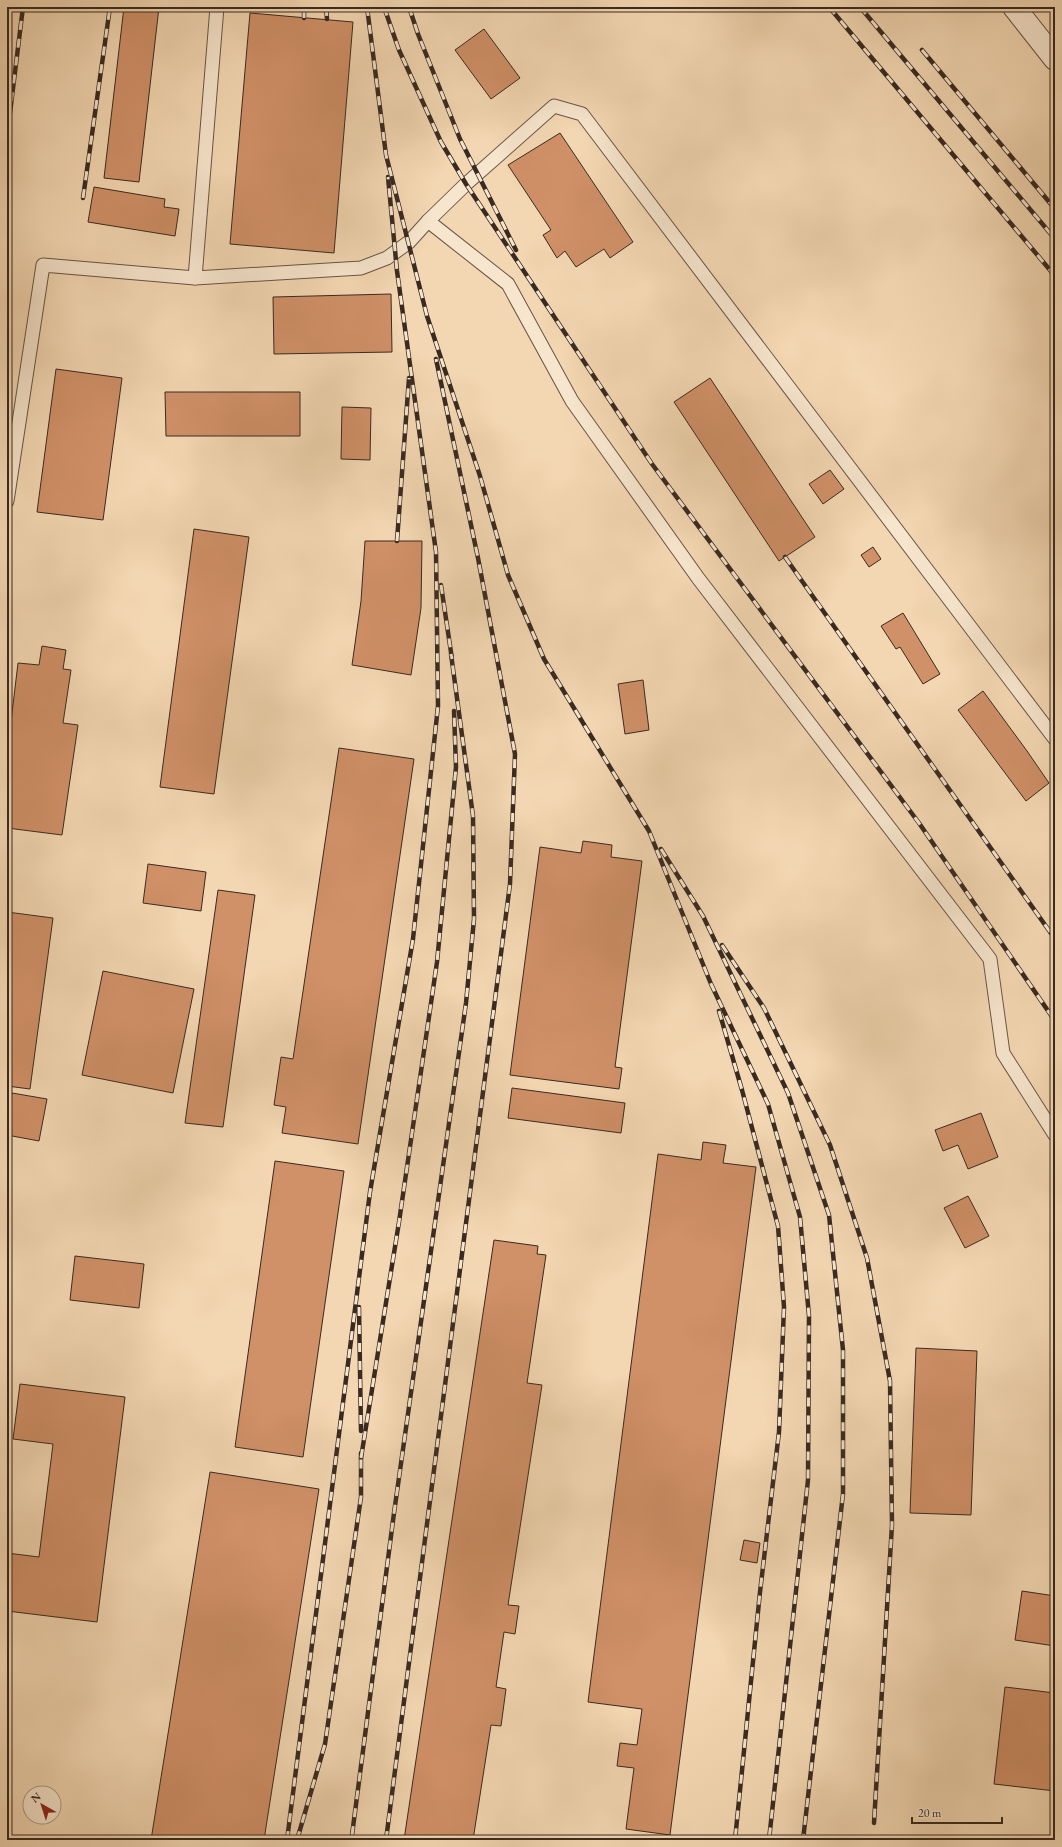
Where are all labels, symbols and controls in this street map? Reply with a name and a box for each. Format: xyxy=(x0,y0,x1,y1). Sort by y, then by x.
north arrow xyxy=(22,1785,62,1825)
text: N xyxy=(28,1789,44,1805)
scale bar xyxy=(912,1799,1002,1825)
text: 20 m xyxy=(918,1805,942,1821)

